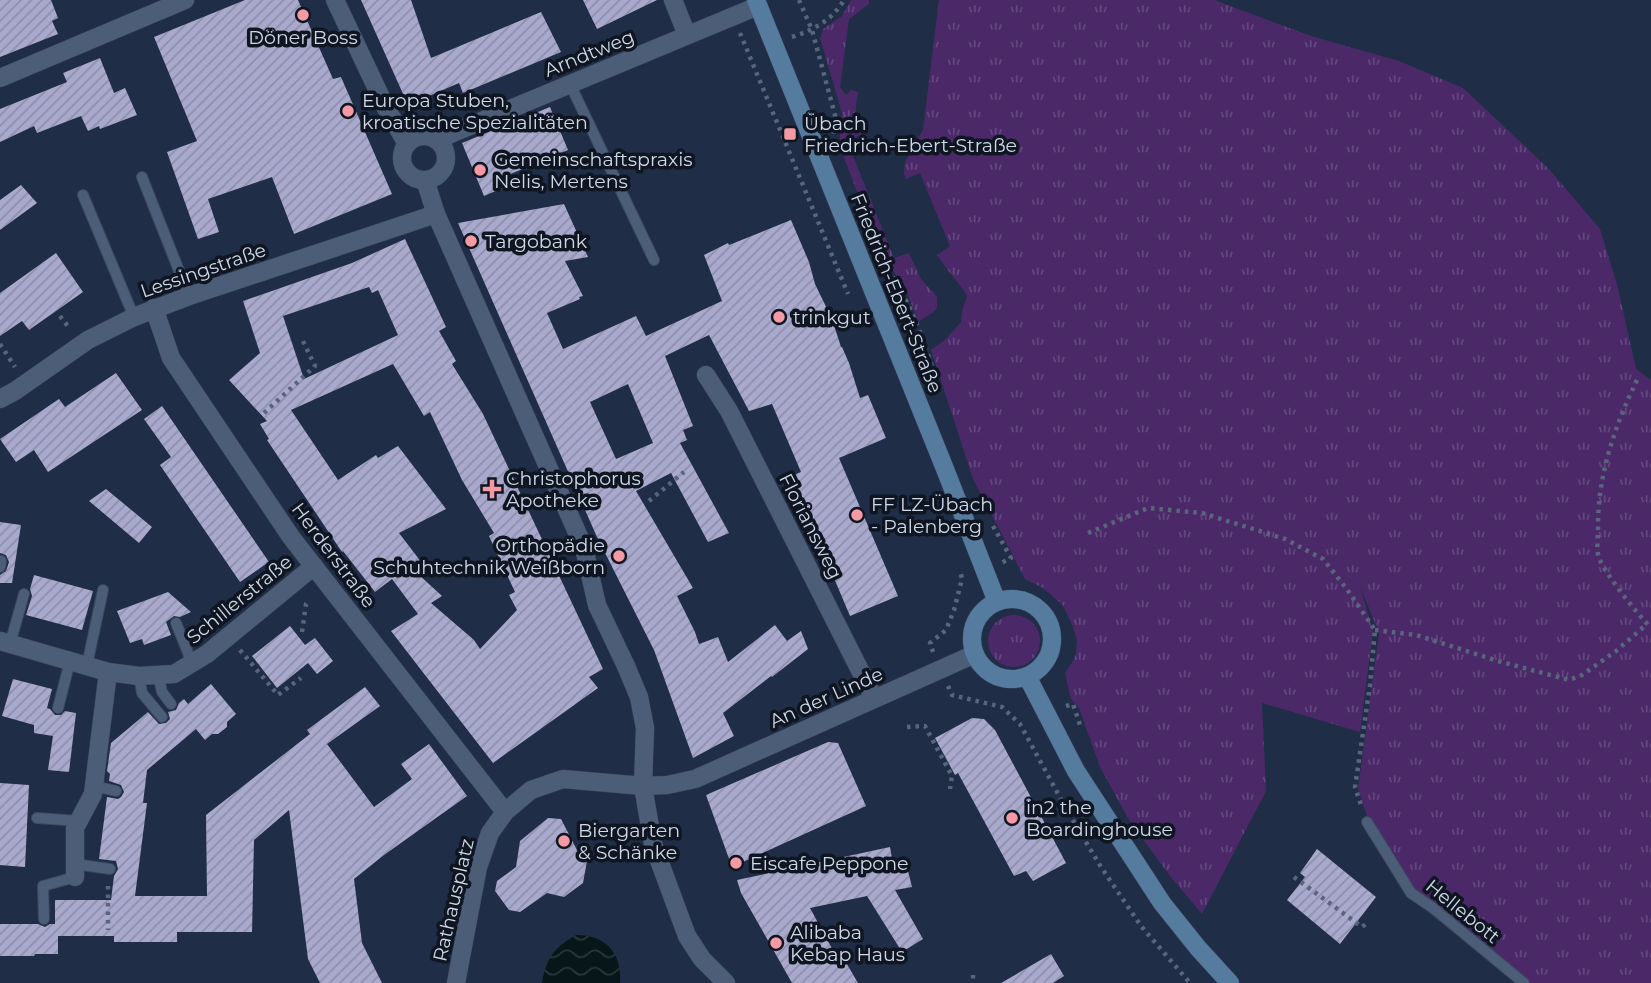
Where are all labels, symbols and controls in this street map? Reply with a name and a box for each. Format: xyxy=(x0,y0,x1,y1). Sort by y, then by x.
marker: Döner Boss xyxy=(295,7,311,23)
street label: Arndtweg xyxy=(541,25,638,82)
place label: Döner Boss xyxy=(248,26,358,49)
place label: Europa Stuben, kroatische Spezialitäten xyxy=(362,89,588,134)
marker: Europa Stuben, kroatische Spezialitäten xyxy=(340,103,356,119)
place label: Übach Friedrich-Ebert-Straße xyxy=(804,112,1017,157)
marker: Übach Friedrich-Ebert-Straße xyxy=(782,126,798,142)
place label: Gemeinschaftspraxis Nelis, Mertens xyxy=(494,148,693,193)
marker: Gemeinschaftspraxis Nelis, Mertens xyxy=(472,162,488,178)
street label: Friedrich-Ebert-Straße xyxy=(846,190,947,396)
place label: Targobank xyxy=(485,230,588,253)
marker: Targobank xyxy=(463,233,479,249)
street label: Lessingstraße xyxy=(137,238,269,303)
place label: trinkgut xyxy=(793,306,871,329)
marker: trinkgut xyxy=(771,309,787,325)
place label: Christophorus Apotheke xyxy=(506,467,641,512)
street label: Floriansweg xyxy=(774,469,847,583)
marker: Christophorus Apotheke xyxy=(484,481,500,497)
place label: FF LZ-Übach - Palenberg xyxy=(871,493,993,538)
street label: Herderstraße xyxy=(287,498,381,612)
marker: FF LZ-Übach - Palenberg xyxy=(849,507,865,523)
place label: Orthopädie Schuhtechnik Weißborn xyxy=(373,534,605,579)
marker: Orthopädie Schuhtechnik Weißborn xyxy=(611,548,627,564)
street label: Schillerstraße xyxy=(182,550,297,649)
street label: An der Linde xyxy=(766,662,887,733)
place label: in2 the Boardinghouse xyxy=(1026,796,1173,841)
marker: in2 the Boardinghouse xyxy=(1004,810,1020,826)
place label: Biergarten & Schänke xyxy=(578,819,680,864)
marker: Biergarten & Schänke xyxy=(556,833,572,849)
street label: Rathausplatz xyxy=(428,836,479,964)
place label: Eiscafe Peppone xyxy=(750,852,909,875)
marker: Eiscafe Peppone xyxy=(728,855,744,871)
street label: Hellebott xyxy=(1421,875,1505,948)
place label: Alibaba Kebap Haus xyxy=(790,921,905,966)
marker: Alibaba Kebap Haus xyxy=(768,935,784,951)

